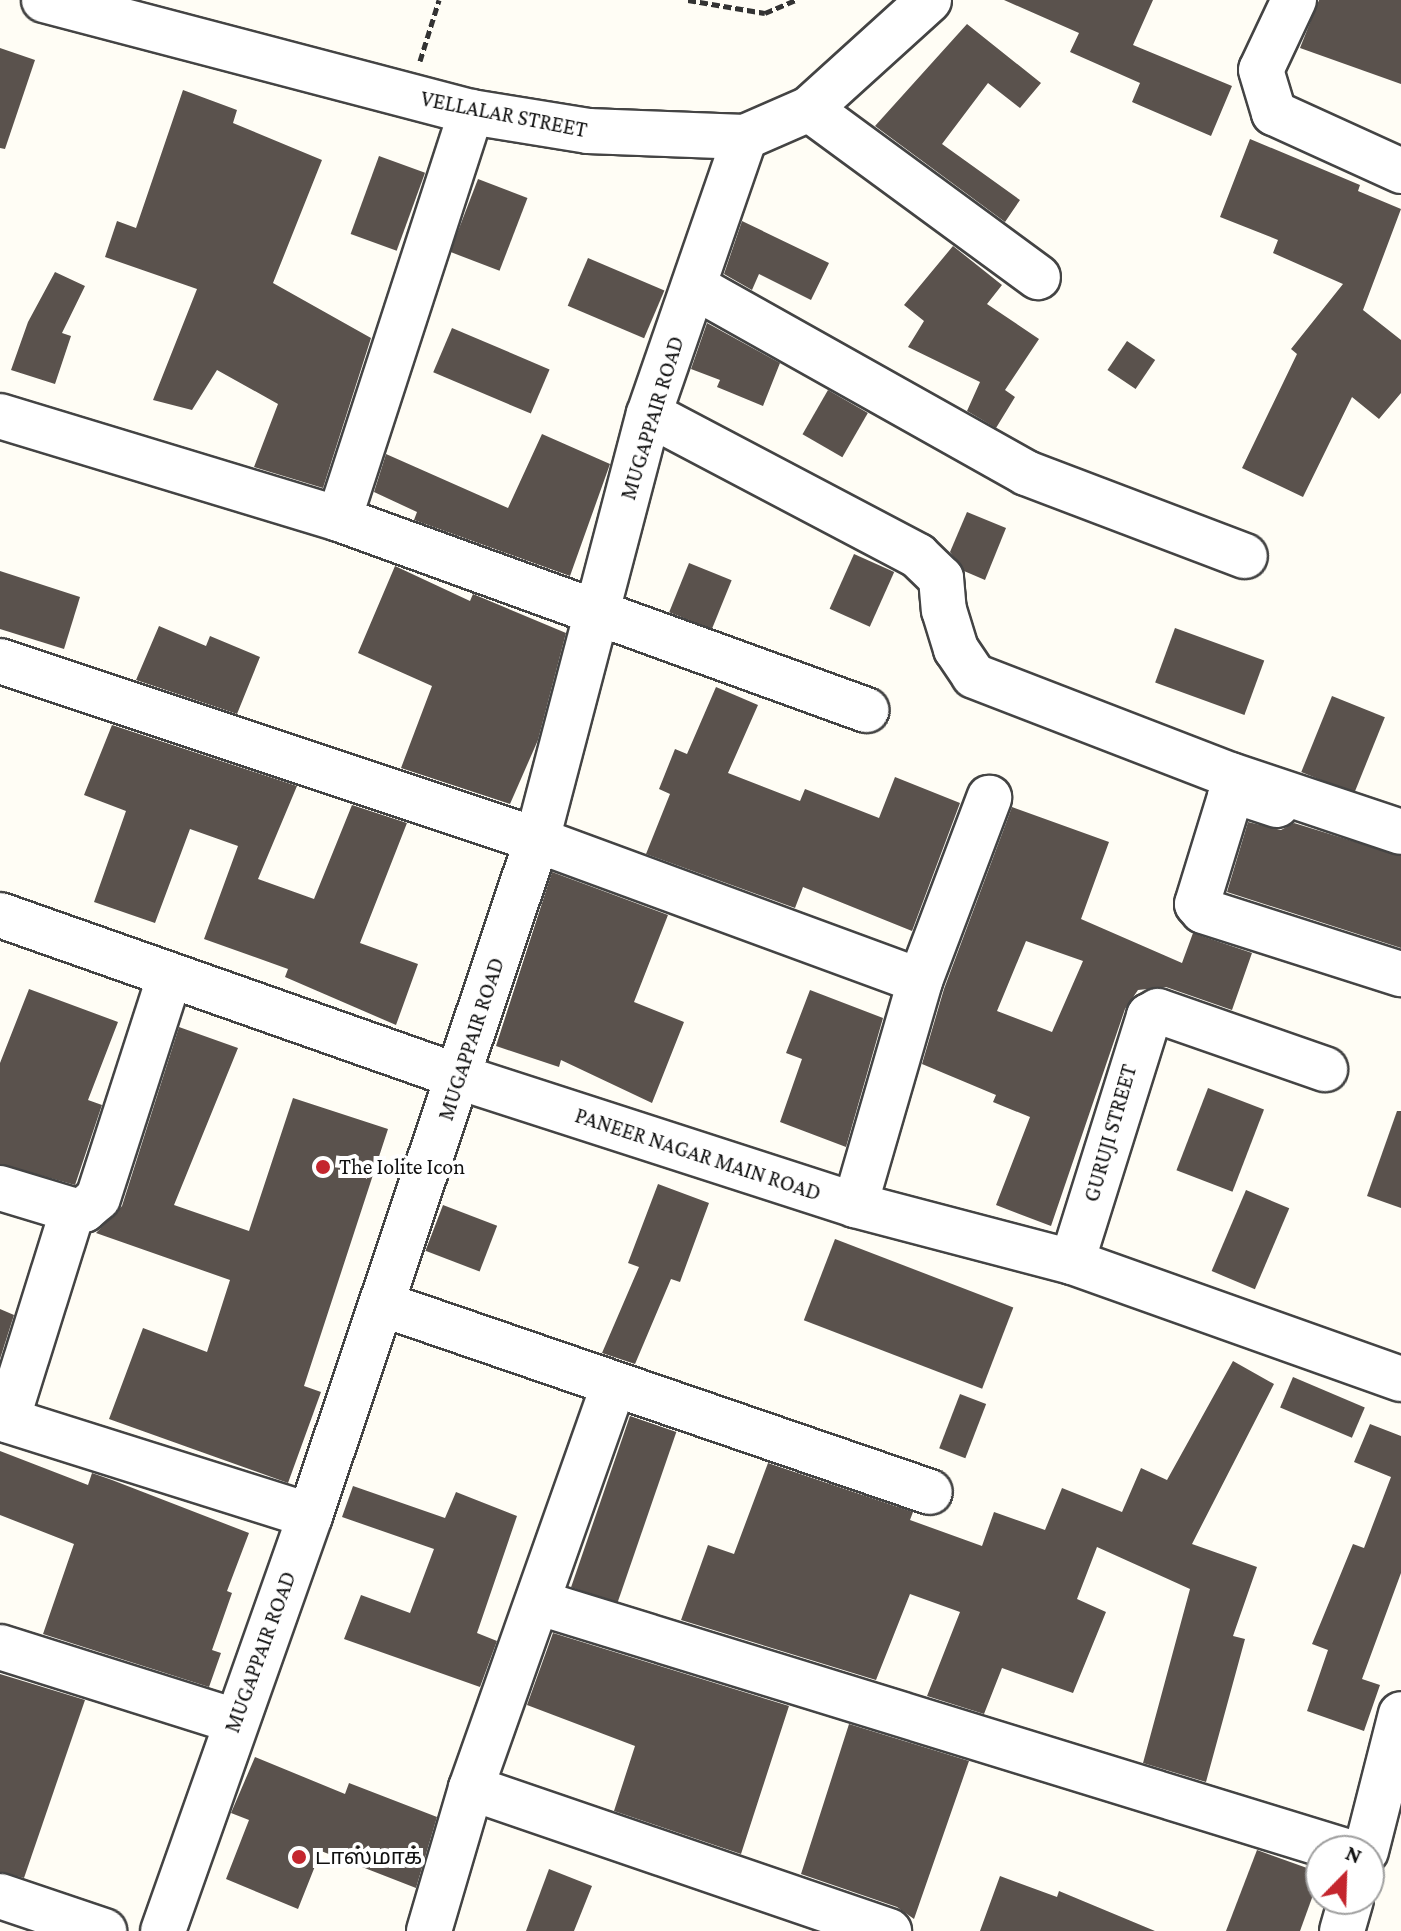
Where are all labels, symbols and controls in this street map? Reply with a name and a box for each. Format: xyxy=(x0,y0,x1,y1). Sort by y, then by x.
street label: VELLALAR STREET xyxy=(419,85,589,143)
street label: MUGAPPAIR ROAD xyxy=(615,333,689,503)
street label: MUGAPPAIR ROAD xyxy=(432,954,510,1124)
street label: GURUJI STREET xyxy=(1078,1061,1142,1205)
street label: PANEER NAGAR MAIN ROAD xyxy=(572,1102,824,1206)
place label: The Iolite Icon xyxy=(339,1154,465,1180)
marker: The Iolite Icon xyxy=(314,1158,332,1176)
street label: MUGAPPAIR ROAD xyxy=(219,1568,301,1736)
north arrow xyxy=(1305,1835,1385,1915)
text: N xyxy=(1342,1840,1366,1869)
place label: டாஸ்மாக் xyxy=(315,1844,422,1870)
marker: டாஸ்மாக் xyxy=(290,1848,308,1866)

